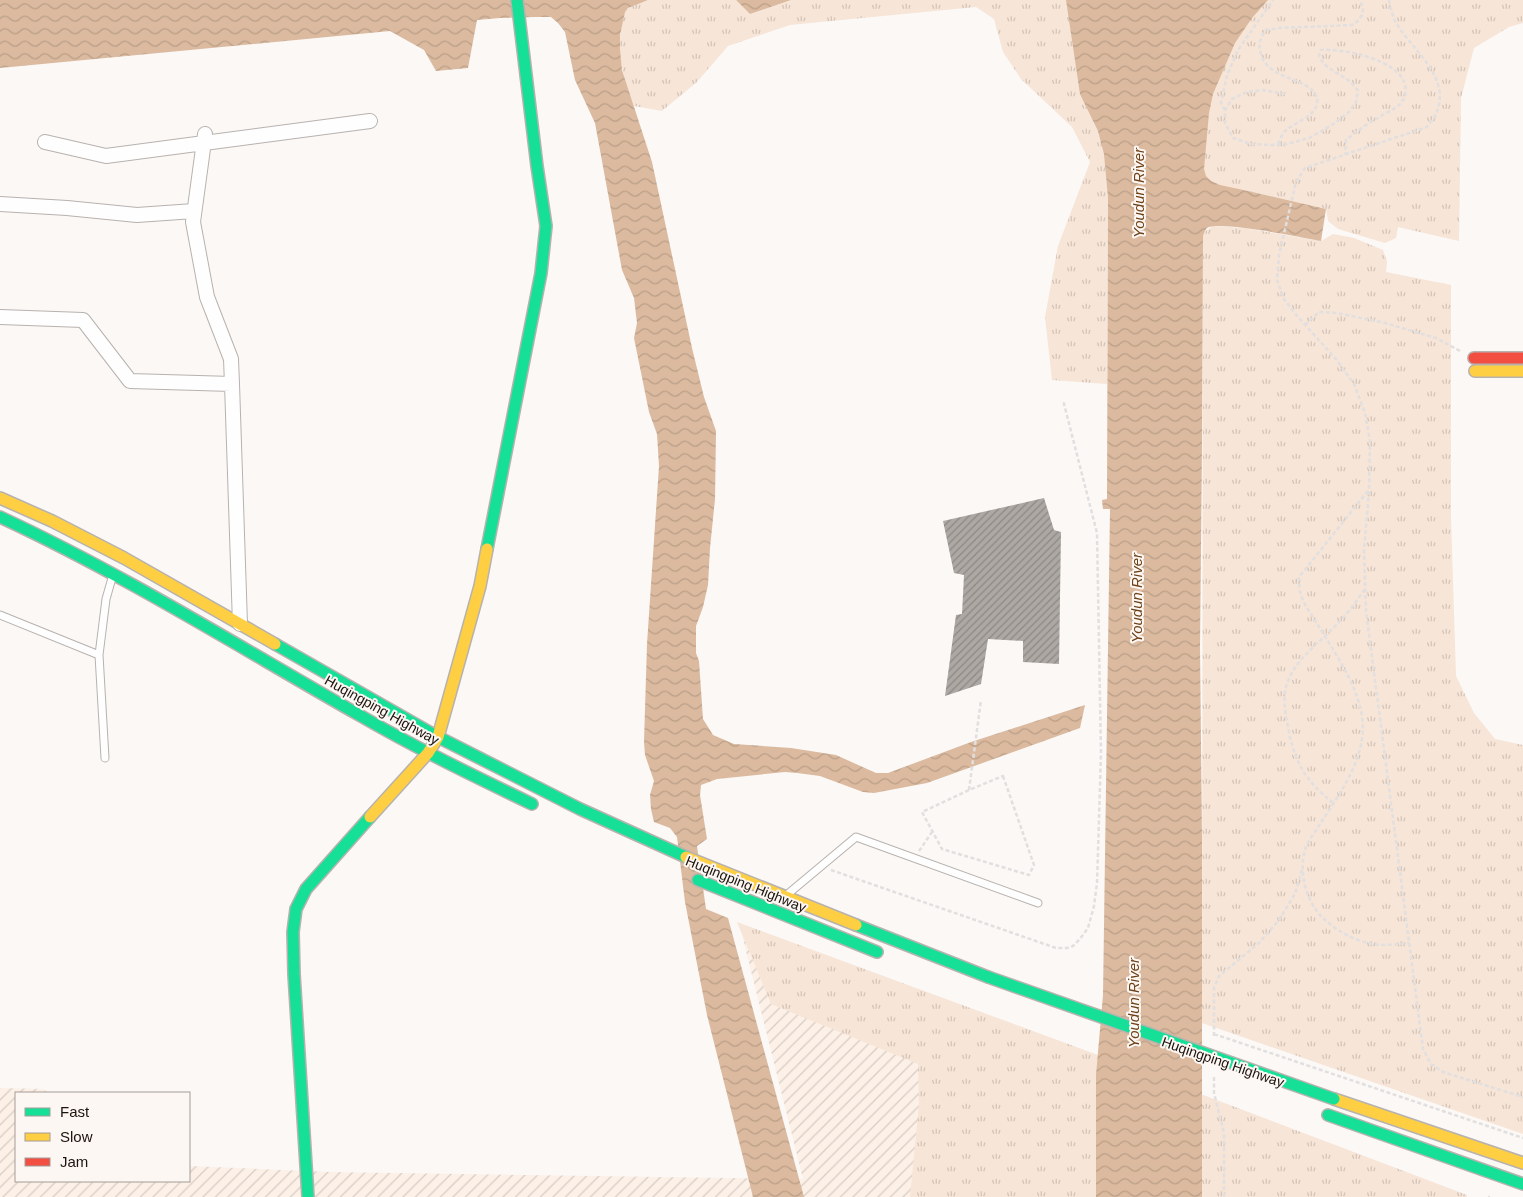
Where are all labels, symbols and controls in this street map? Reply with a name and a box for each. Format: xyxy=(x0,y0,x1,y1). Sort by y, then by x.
water label: Youdun River xyxy=(1130,147,1147,238)
water label: Youdun River xyxy=(1128,552,1145,643)
street label: Huqingping Highway xyxy=(322,672,442,748)
street label: Huqingping Highway xyxy=(683,853,809,915)
water label: Youdun River xyxy=(1125,957,1142,1048)
street label: Huqingping Highway xyxy=(1160,1034,1286,1090)
legend xyxy=(15,1092,190,1182)
text: Fast xyxy=(60,1103,90,1120)
text: Slow xyxy=(60,1128,93,1145)
text: Jam xyxy=(60,1153,88,1170)

